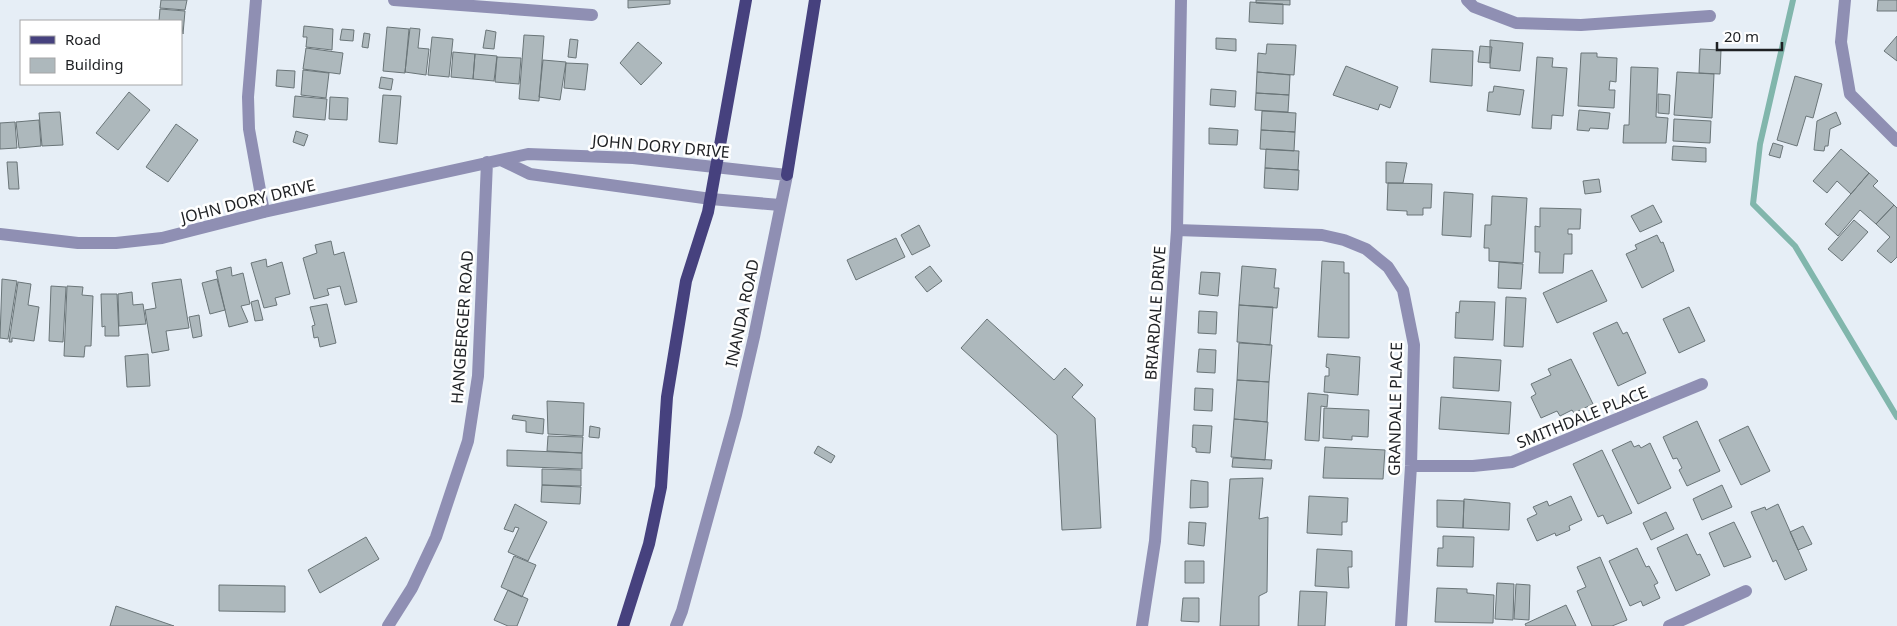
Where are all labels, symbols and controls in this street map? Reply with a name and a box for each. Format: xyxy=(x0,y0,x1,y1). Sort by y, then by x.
legend xyxy=(20,20,182,85)
scale bar xyxy=(1717,20,1782,52)
text: 20 m xyxy=(1724,26,1759,46)
text: Road xyxy=(65,29,101,49)
text: Building xyxy=(65,54,123,74)
street label: JOHN DORY DRIVE xyxy=(589,129,731,163)
street label: JOHN DORY DRIVE xyxy=(176,174,318,229)
street label: BRIARDALE DRIVE xyxy=(1139,245,1171,381)
street label: HANGBERGER ROAD xyxy=(446,250,478,404)
street label: INANDA ROAD xyxy=(720,257,764,369)
street label: GRANDALE PLACE xyxy=(1383,342,1407,476)
street label: SMITHDALE PLACE xyxy=(1513,381,1651,453)

